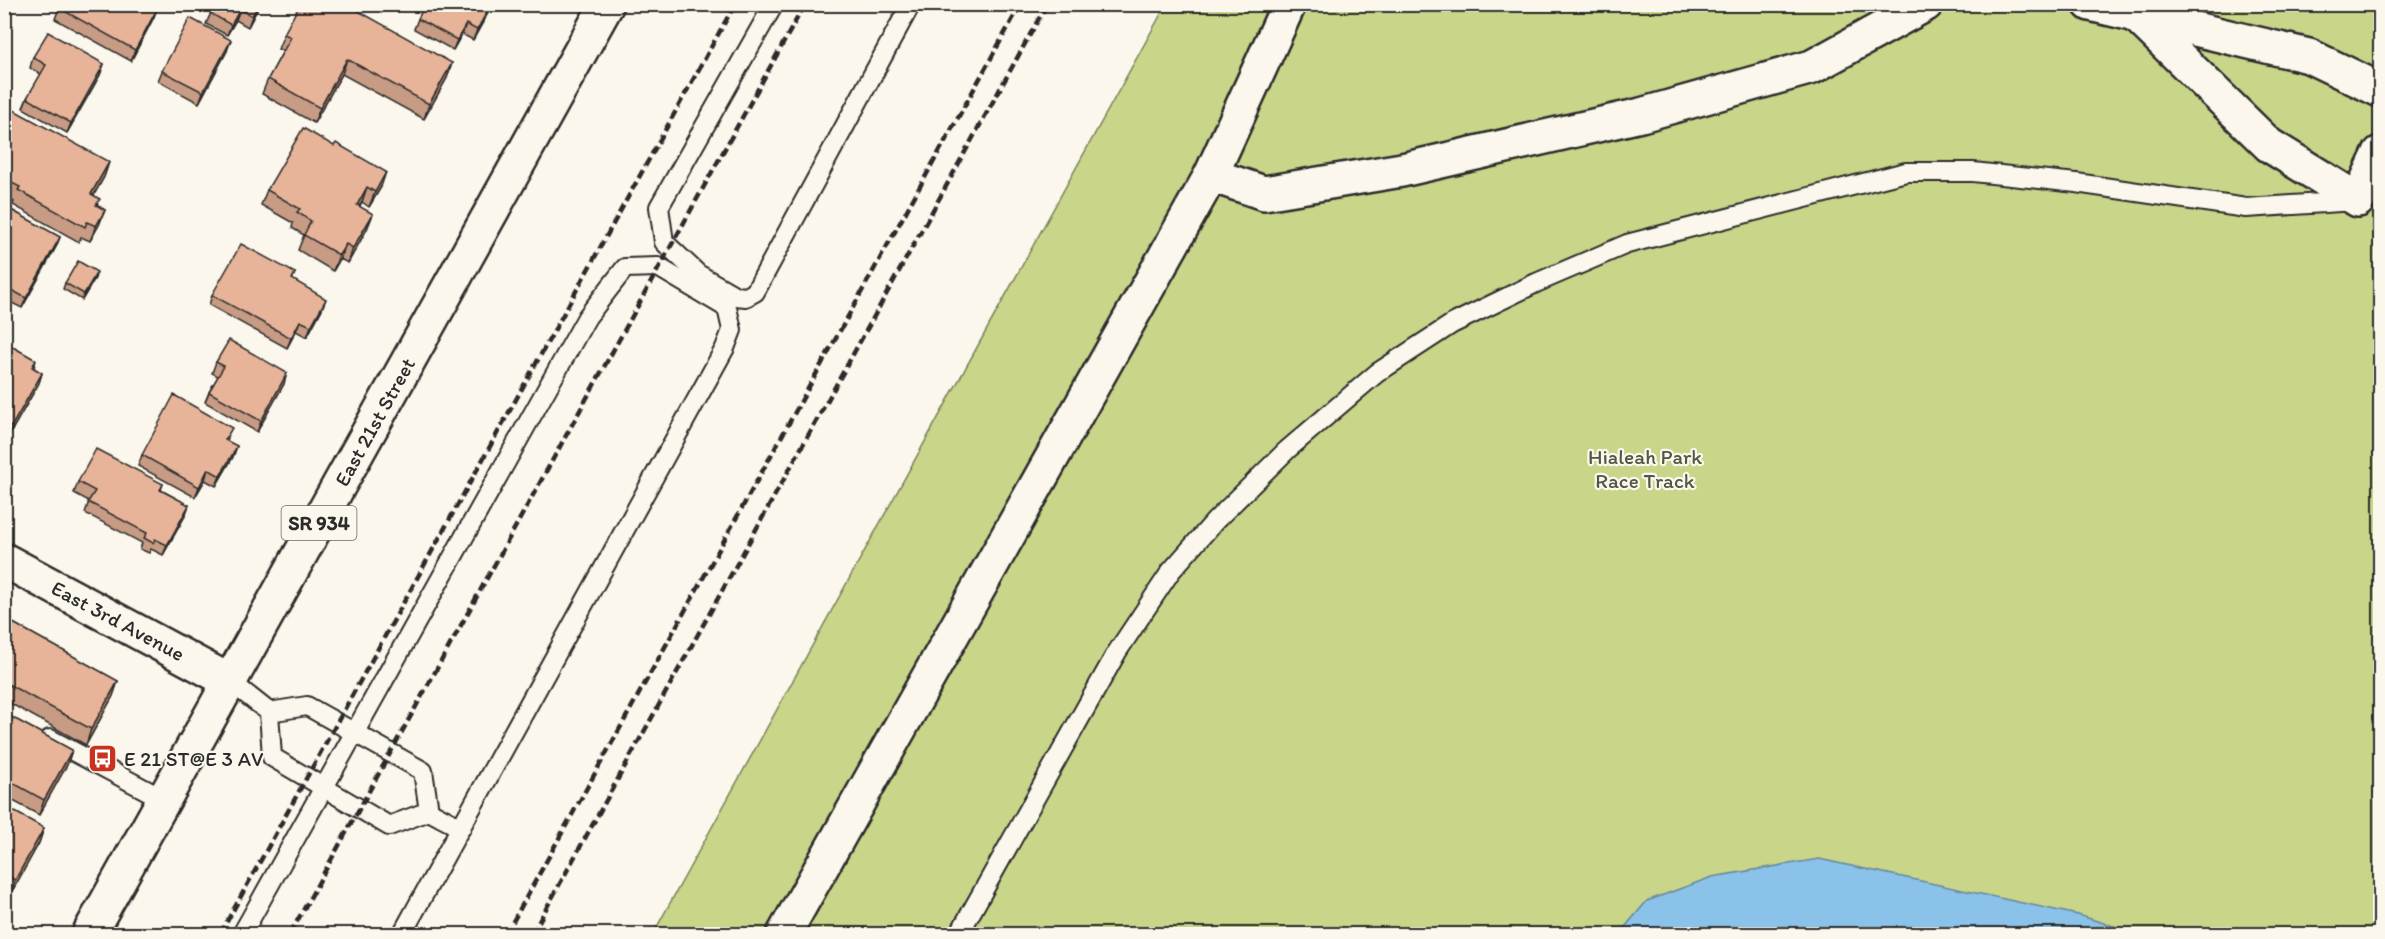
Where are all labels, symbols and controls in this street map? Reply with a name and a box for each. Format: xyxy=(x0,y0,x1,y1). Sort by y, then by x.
street label: East 21st Street xyxy=(329,353,420,490)
park label: Hialeah Park Race Track xyxy=(1588,444,1702,493)
road number: SR 934 xyxy=(282,506,356,540)
street label: East 3rd Avenue xyxy=(47,575,189,666)
bus stop icon: E 21 ST@E 3 AV xyxy=(87,743,119,775)
place label: E 21 ST@E 3 AV xyxy=(124,746,264,771)

